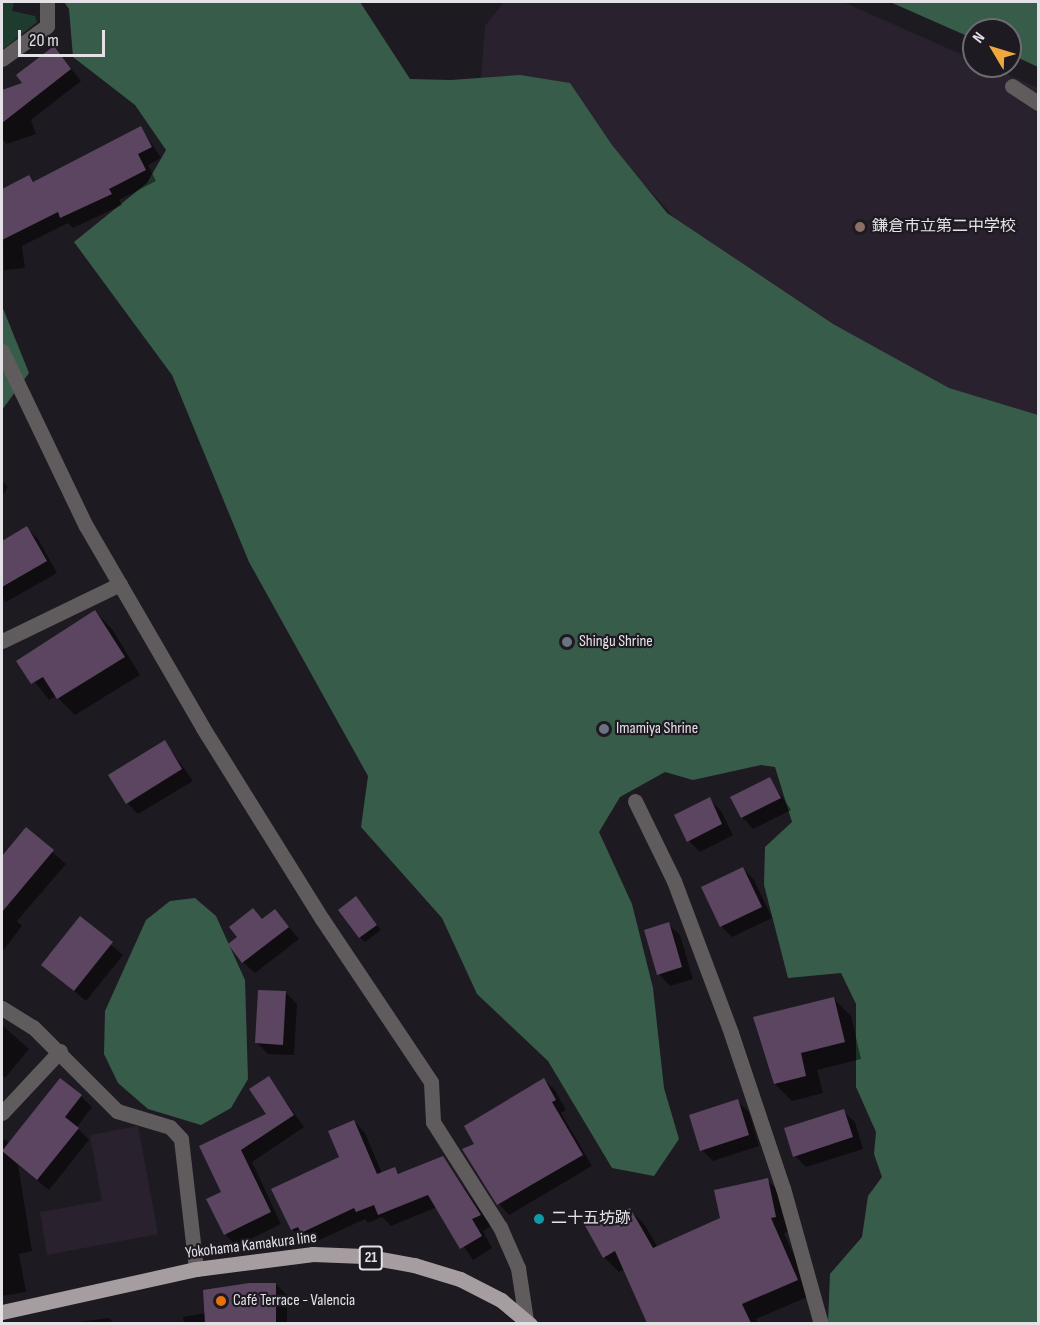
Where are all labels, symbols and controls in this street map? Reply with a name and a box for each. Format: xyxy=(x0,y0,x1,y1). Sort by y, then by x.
scale bar xyxy=(21,18,108,56)
north arrow xyxy=(962,18,1022,78)
text: N xyxy=(969,29,989,47)
text: 20 m xyxy=(29,30,59,51)
place label: 鎌倉市立第二中学校 xyxy=(872,217,1016,237)
marker: 鎌倉市立第二中学校 xyxy=(853,220,867,234)
place label: Shingu Shrine xyxy=(579,632,653,652)
marker: Shingu Shrine xyxy=(560,635,574,649)
place label: Imamiya Shrine xyxy=(616,719,698,739)
marker: Imamiya Shrine xyxy=(597,722,611,736)
place label: 二十五坊跡 xyxy=(551,1209,631,1229)
marker: 二十五坊跡 xyxy=(532,1212,546,1226)
street label: Yokohama Kamakura line xyxy=(184,1228,318,1264)
road number: 21 xyxy=(358,1246,385,1270)
place label: Café Terrace - Valencia xyxy=(233,1291,355,1311)
marker: Café Terrace - Valencia xyxy=(214,1294,228,1308)

